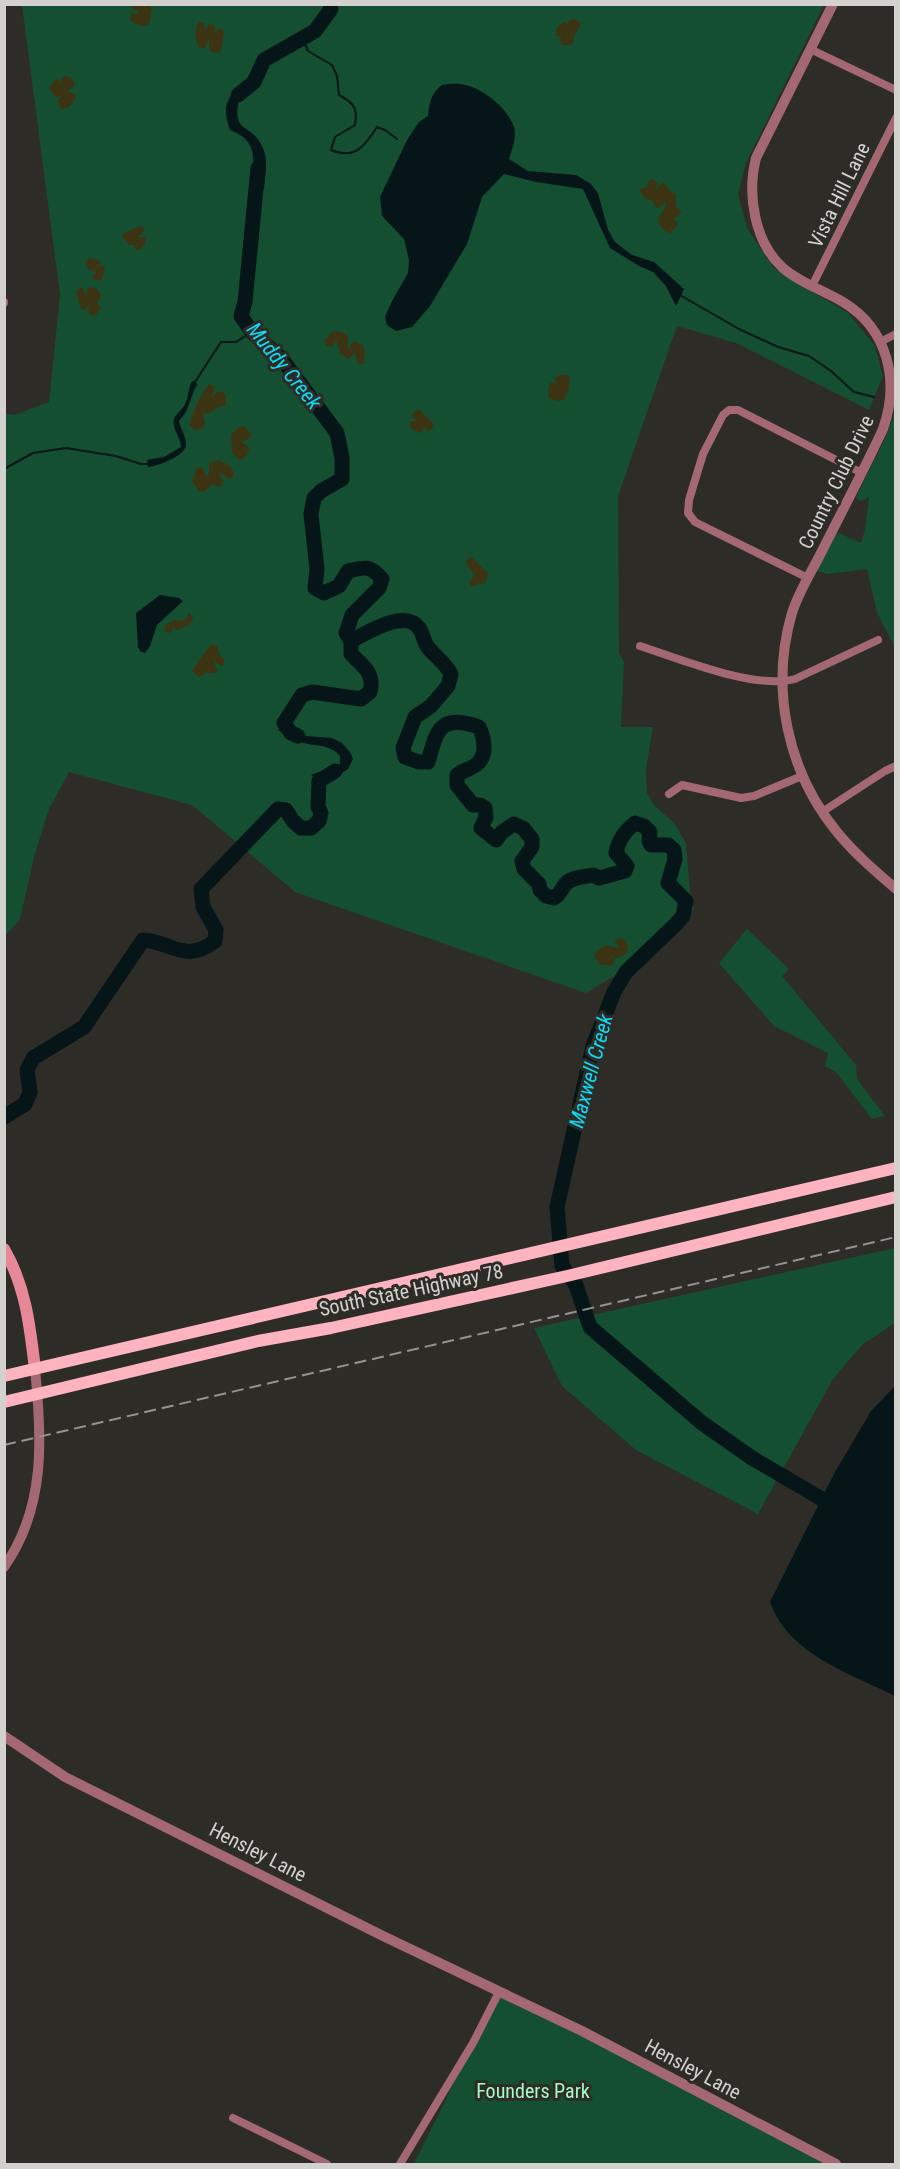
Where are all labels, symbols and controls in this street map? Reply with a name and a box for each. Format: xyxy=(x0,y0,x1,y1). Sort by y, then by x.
street label: Vista Hill Lane xyxy=(803,139,875,251)
water label: Muddy Creek xyxy=(242,318,327,415)
street label: Country Club Drive xyxy=(793,411,879,553)
water label: Maxwell Creek xyxy=(564,1011,618,1131)
street label: South State Highway 78 xyxy=(317,1259,505,1321)
street label: Hensley Lane xyxy=(206,1817,310,1887)
street label: Hensley Lane xyxy=(641,2034,745,2104)
park label: Founders Park xyxy=(476,2079,590,2103)

